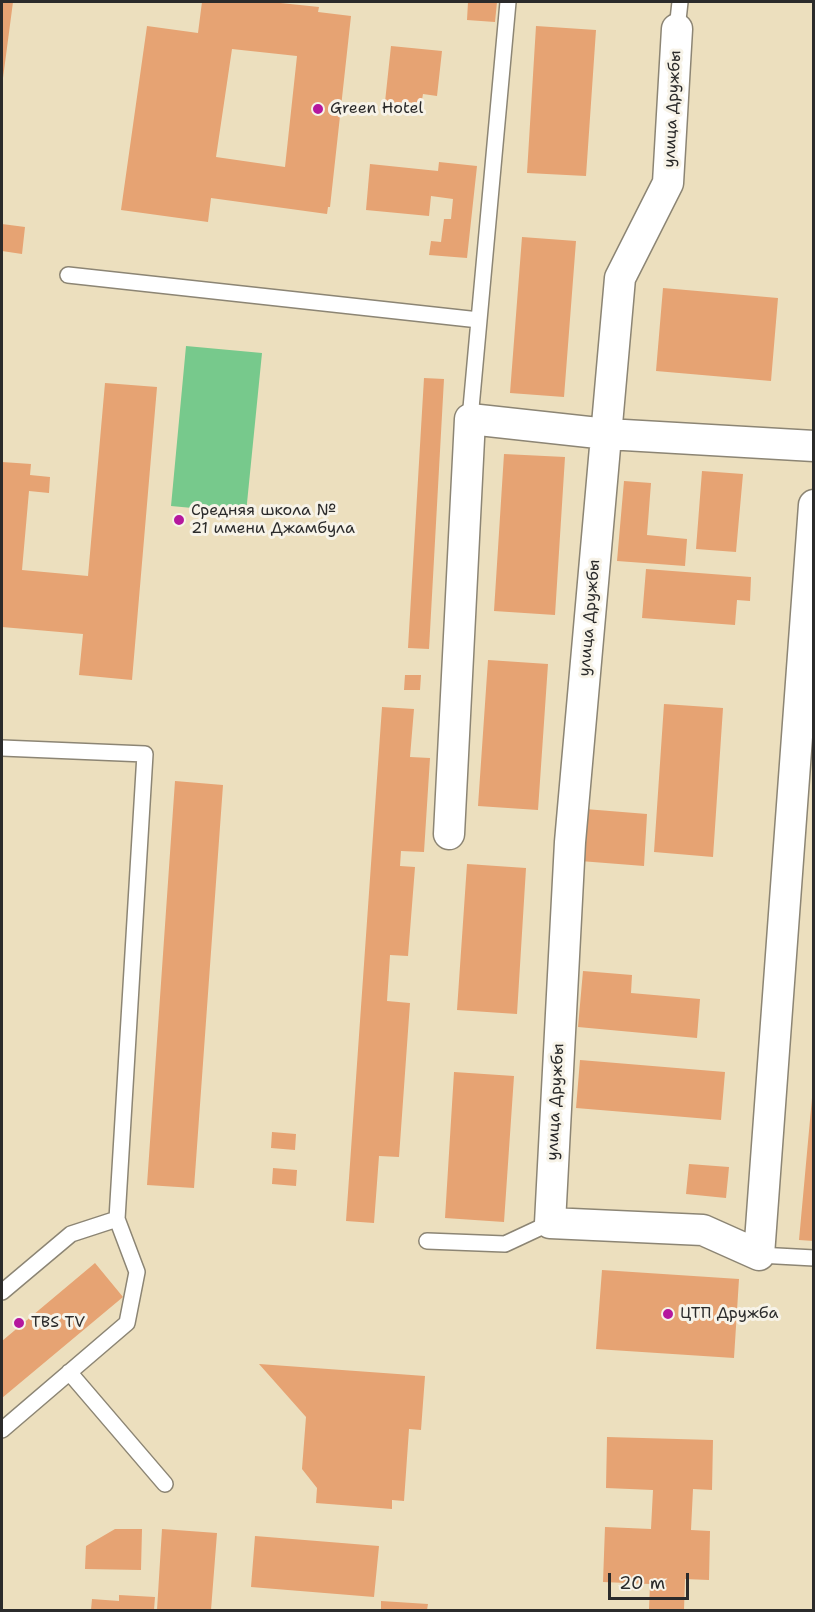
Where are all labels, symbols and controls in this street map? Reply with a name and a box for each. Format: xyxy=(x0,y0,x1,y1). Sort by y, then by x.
street label: улица Дружбы xyxy=(660,50,686,168)
place label: Green Hotel xyxy=(330,99,423,119)
marker: Green Hotel xyxy=(311,102,325,116)
place label: Средняя школа № 21 имени Джамбула xyxy=(191,501,355,539)
marker: Средняя школа № 21 имени Джамбула xyxy=(172,513,186,527)
street label: улица Дружбы xyxy=(575,559,605,677)
street label: улица Дружбы xyxy=(543,1043,569,1161)
place label: ЦТП Дружба xyxy=(680,1304,779,1324)
marker: ЦТП Дружба xyxy=(661,1307,675,1321)
place label: TBS TV xyxy=(31,1313,85,1333)
marker: TBS TV xyxy=(12,1316,26,1330)
scale bar xyxy=(611,1561,692,1599)
text: 20 m xyxy=(619,1571,665,1595)

